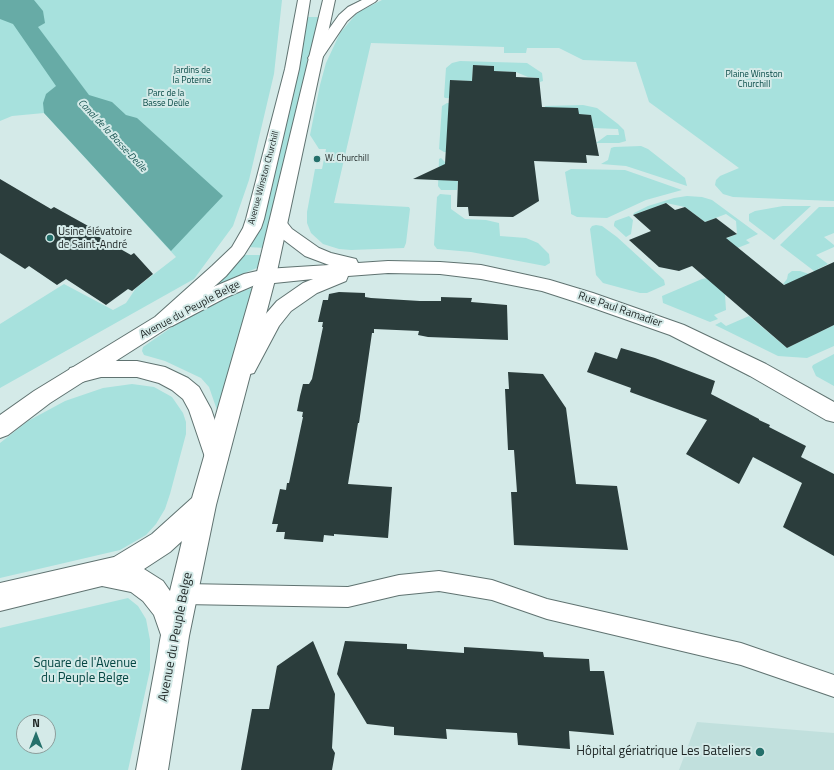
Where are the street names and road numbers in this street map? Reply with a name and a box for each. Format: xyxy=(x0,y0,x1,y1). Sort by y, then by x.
street label: Avenue Winston Churchill xyxy=(246,130,282,226)
street label: Avenue du Peuple Belge xyxy=(138,278,242,342)
street label: Rue Paul Ramadier xyxy=(576,289,664,331)
street label: Avenue du Peuple Belge xyxy=(156,571,196,703)

